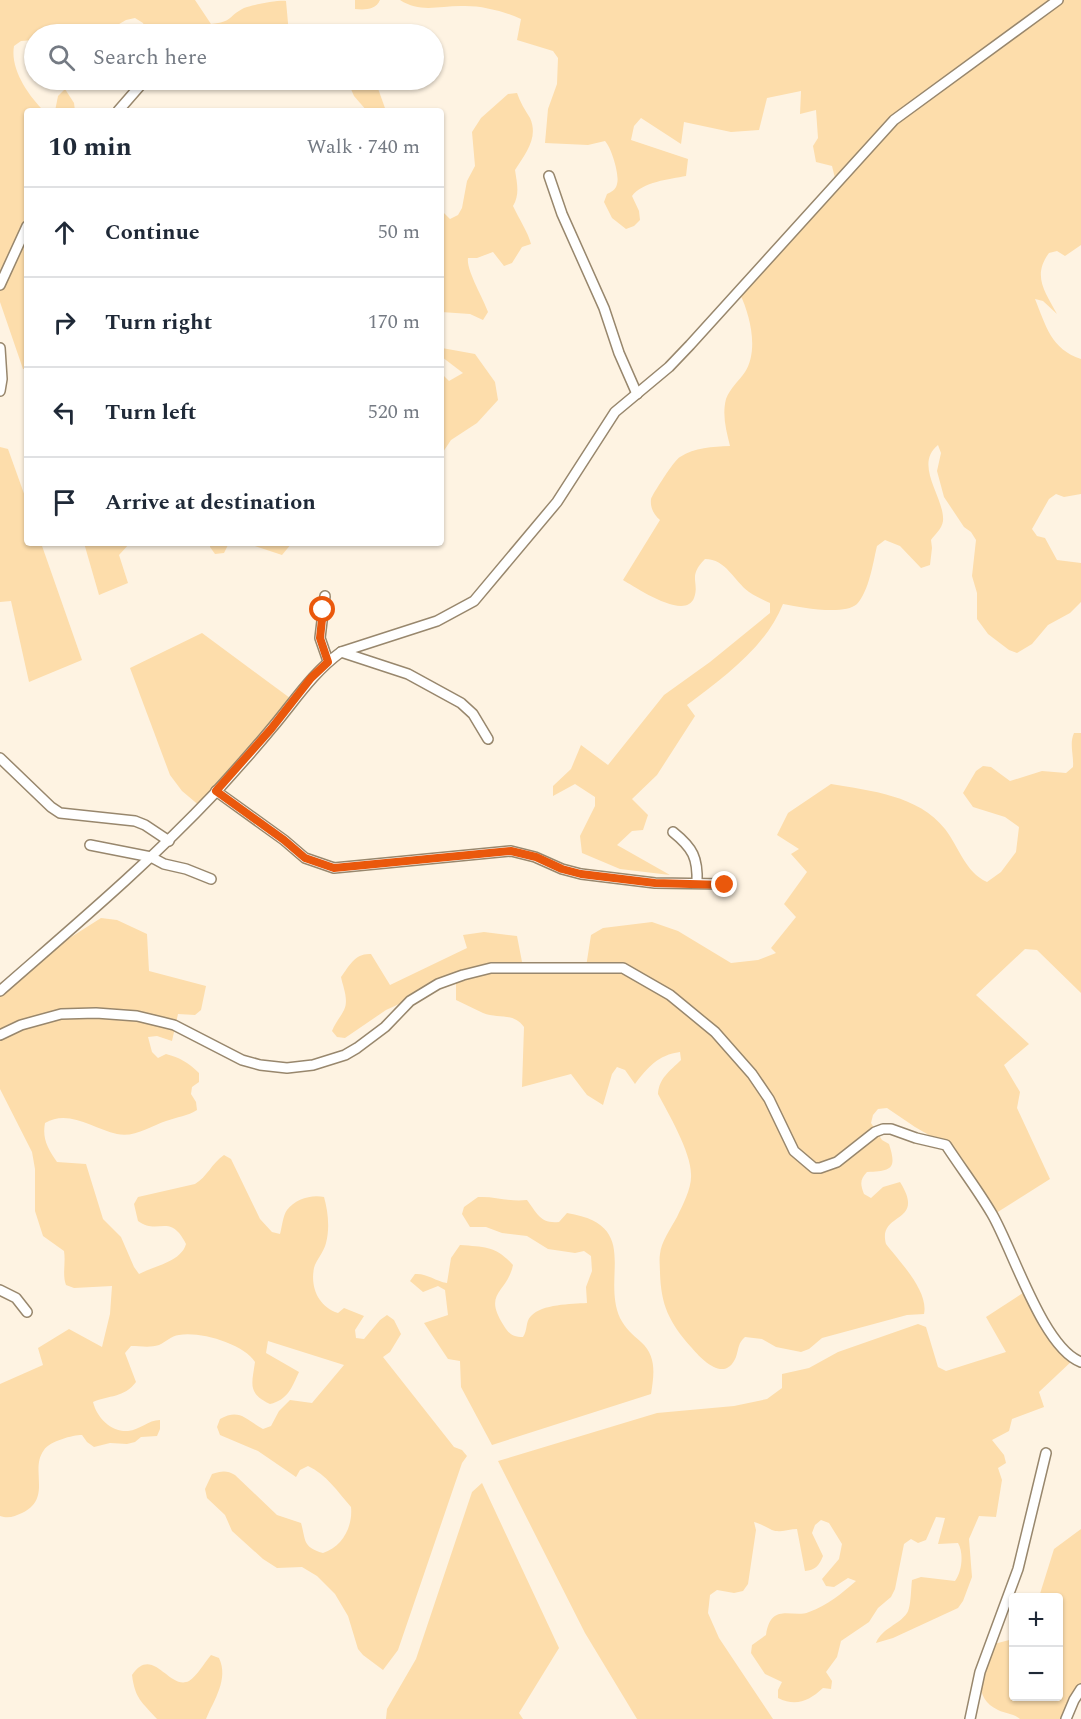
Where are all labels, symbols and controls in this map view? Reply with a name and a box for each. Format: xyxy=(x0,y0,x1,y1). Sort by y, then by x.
search box xyxy=(24,24,444,90)
icon: search xyxy=(45,41,78,74)
text: Search here xyxy=(93,41,207,74)
text: 10 min xyxy=(48,127,132,167)
text: Walk · 740 m xyxy=(307,132,420,162)
icon: ahead xyxy=(48,216,81,249)
text: Continue xyxy=(105,216,200,249)
text: 50 m xyxy=(378,217,420,247)
icon: right xyxy=(48,306,81,339)
text: Turn right xyxy=(105,306,212,339)
text: 170 m xyxy=(368,307,420,337)
icon: left xyxy=(48,396,81,429)
text: Turn left xyxy=(105,396,197,429)
text: 520 m xyxy=(368,397,420,427)
icon: arrive xyxy=(48,486,81,519)
text: Arrive at destination xyxy=(105,486,316,519)
route start xyxy=(309,596,335,622)
route end xyxy=(711,871,737,897)
map controls xyxy=(1009,1593,1063,1701)
button: + xyxy=(1009,1593,1063,1647)
button: − xyxy=(1009,1647,1063,1701)

